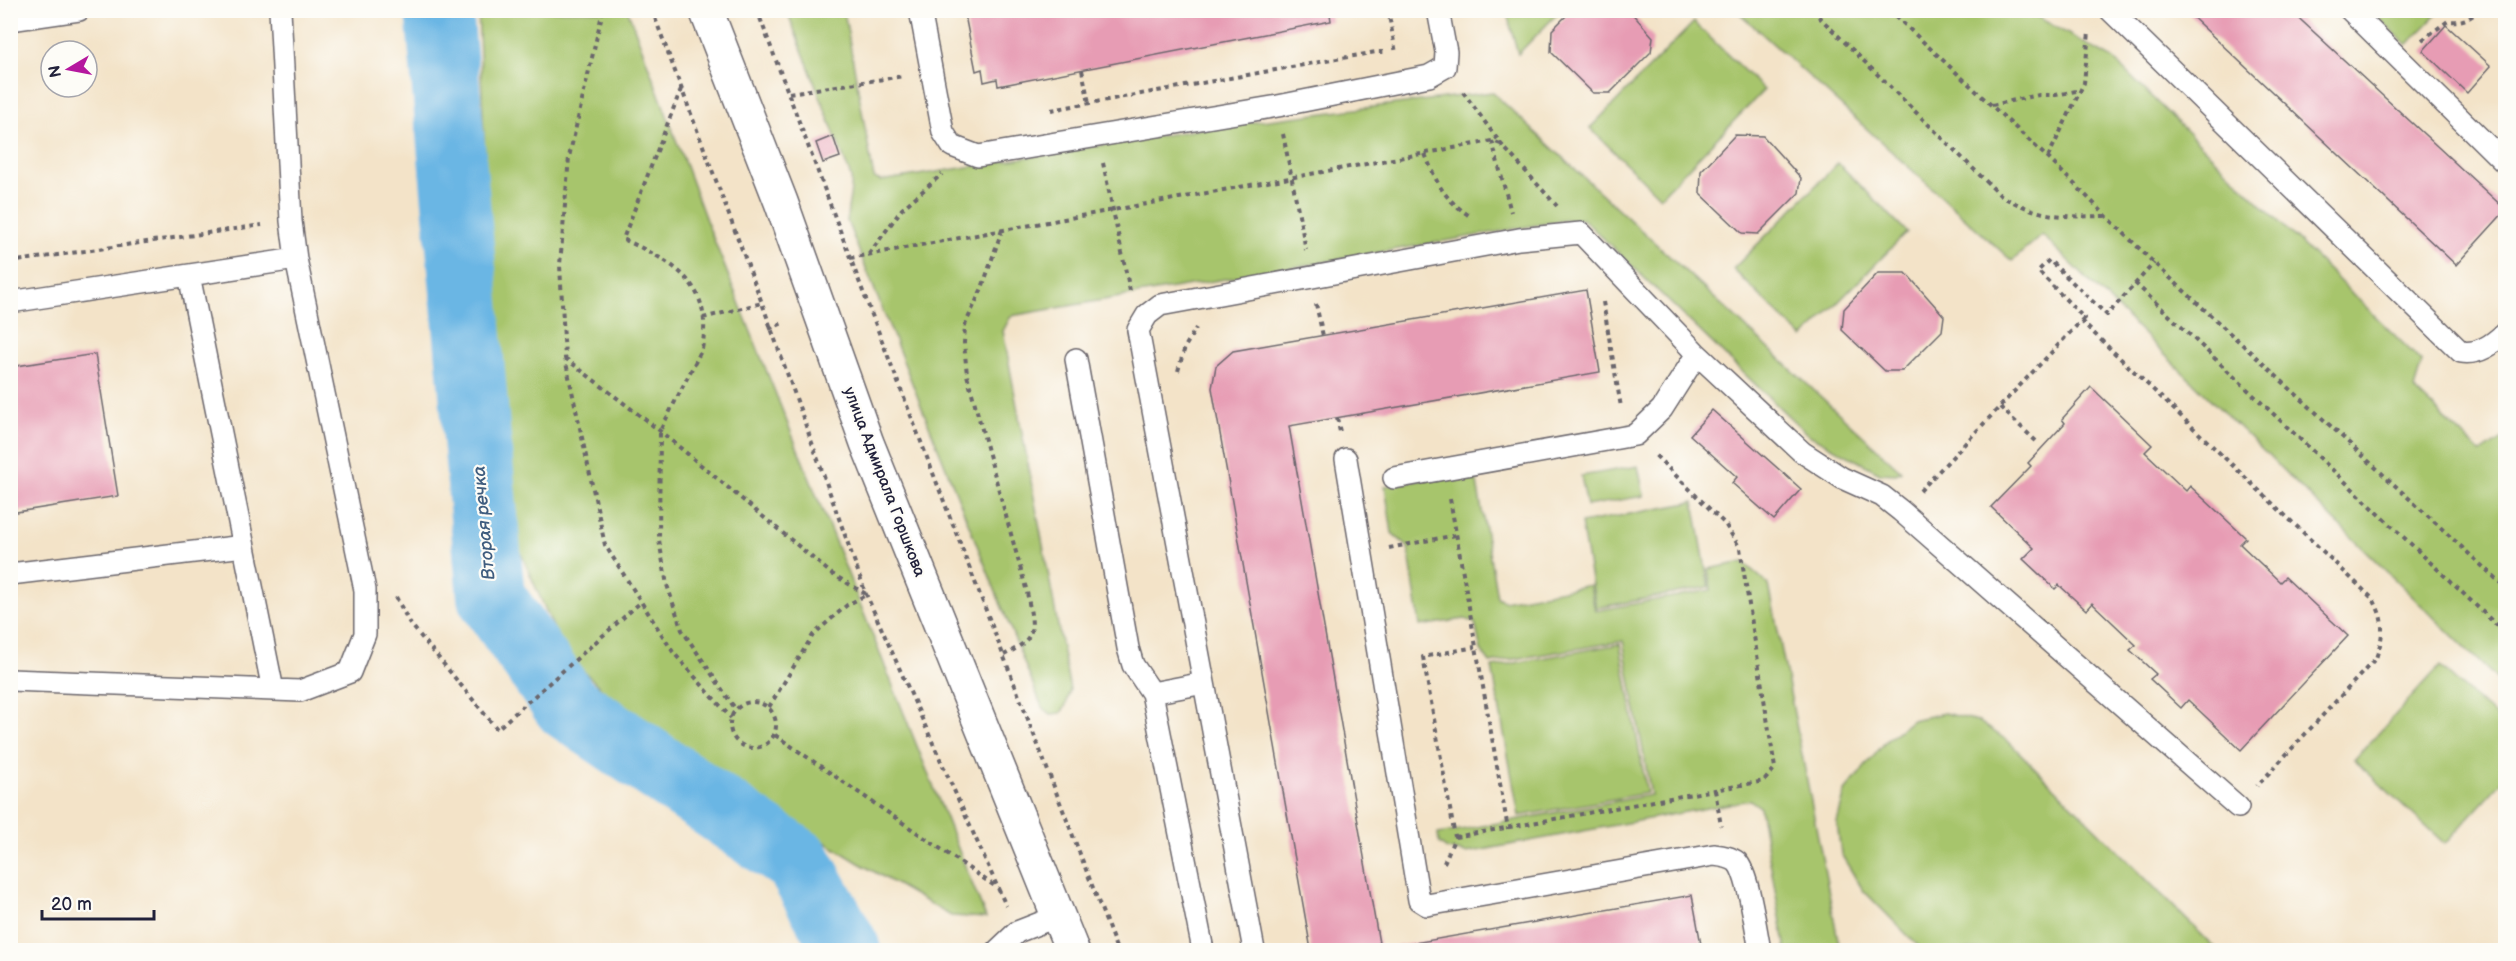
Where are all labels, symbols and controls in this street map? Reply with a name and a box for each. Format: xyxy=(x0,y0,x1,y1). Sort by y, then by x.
north arrow xyxy=(39,39,99,99)
text: N xyxy=(45,64,66,79)
street label: улица Адмирала Горшкова xyxy=(839,384,929,580)
water label: Вторая речка xyxy=(469,465,499,581)
scale bar xyxy=(42,883,154,921)
text: 20 m xyxy=(51,894,92,915)

